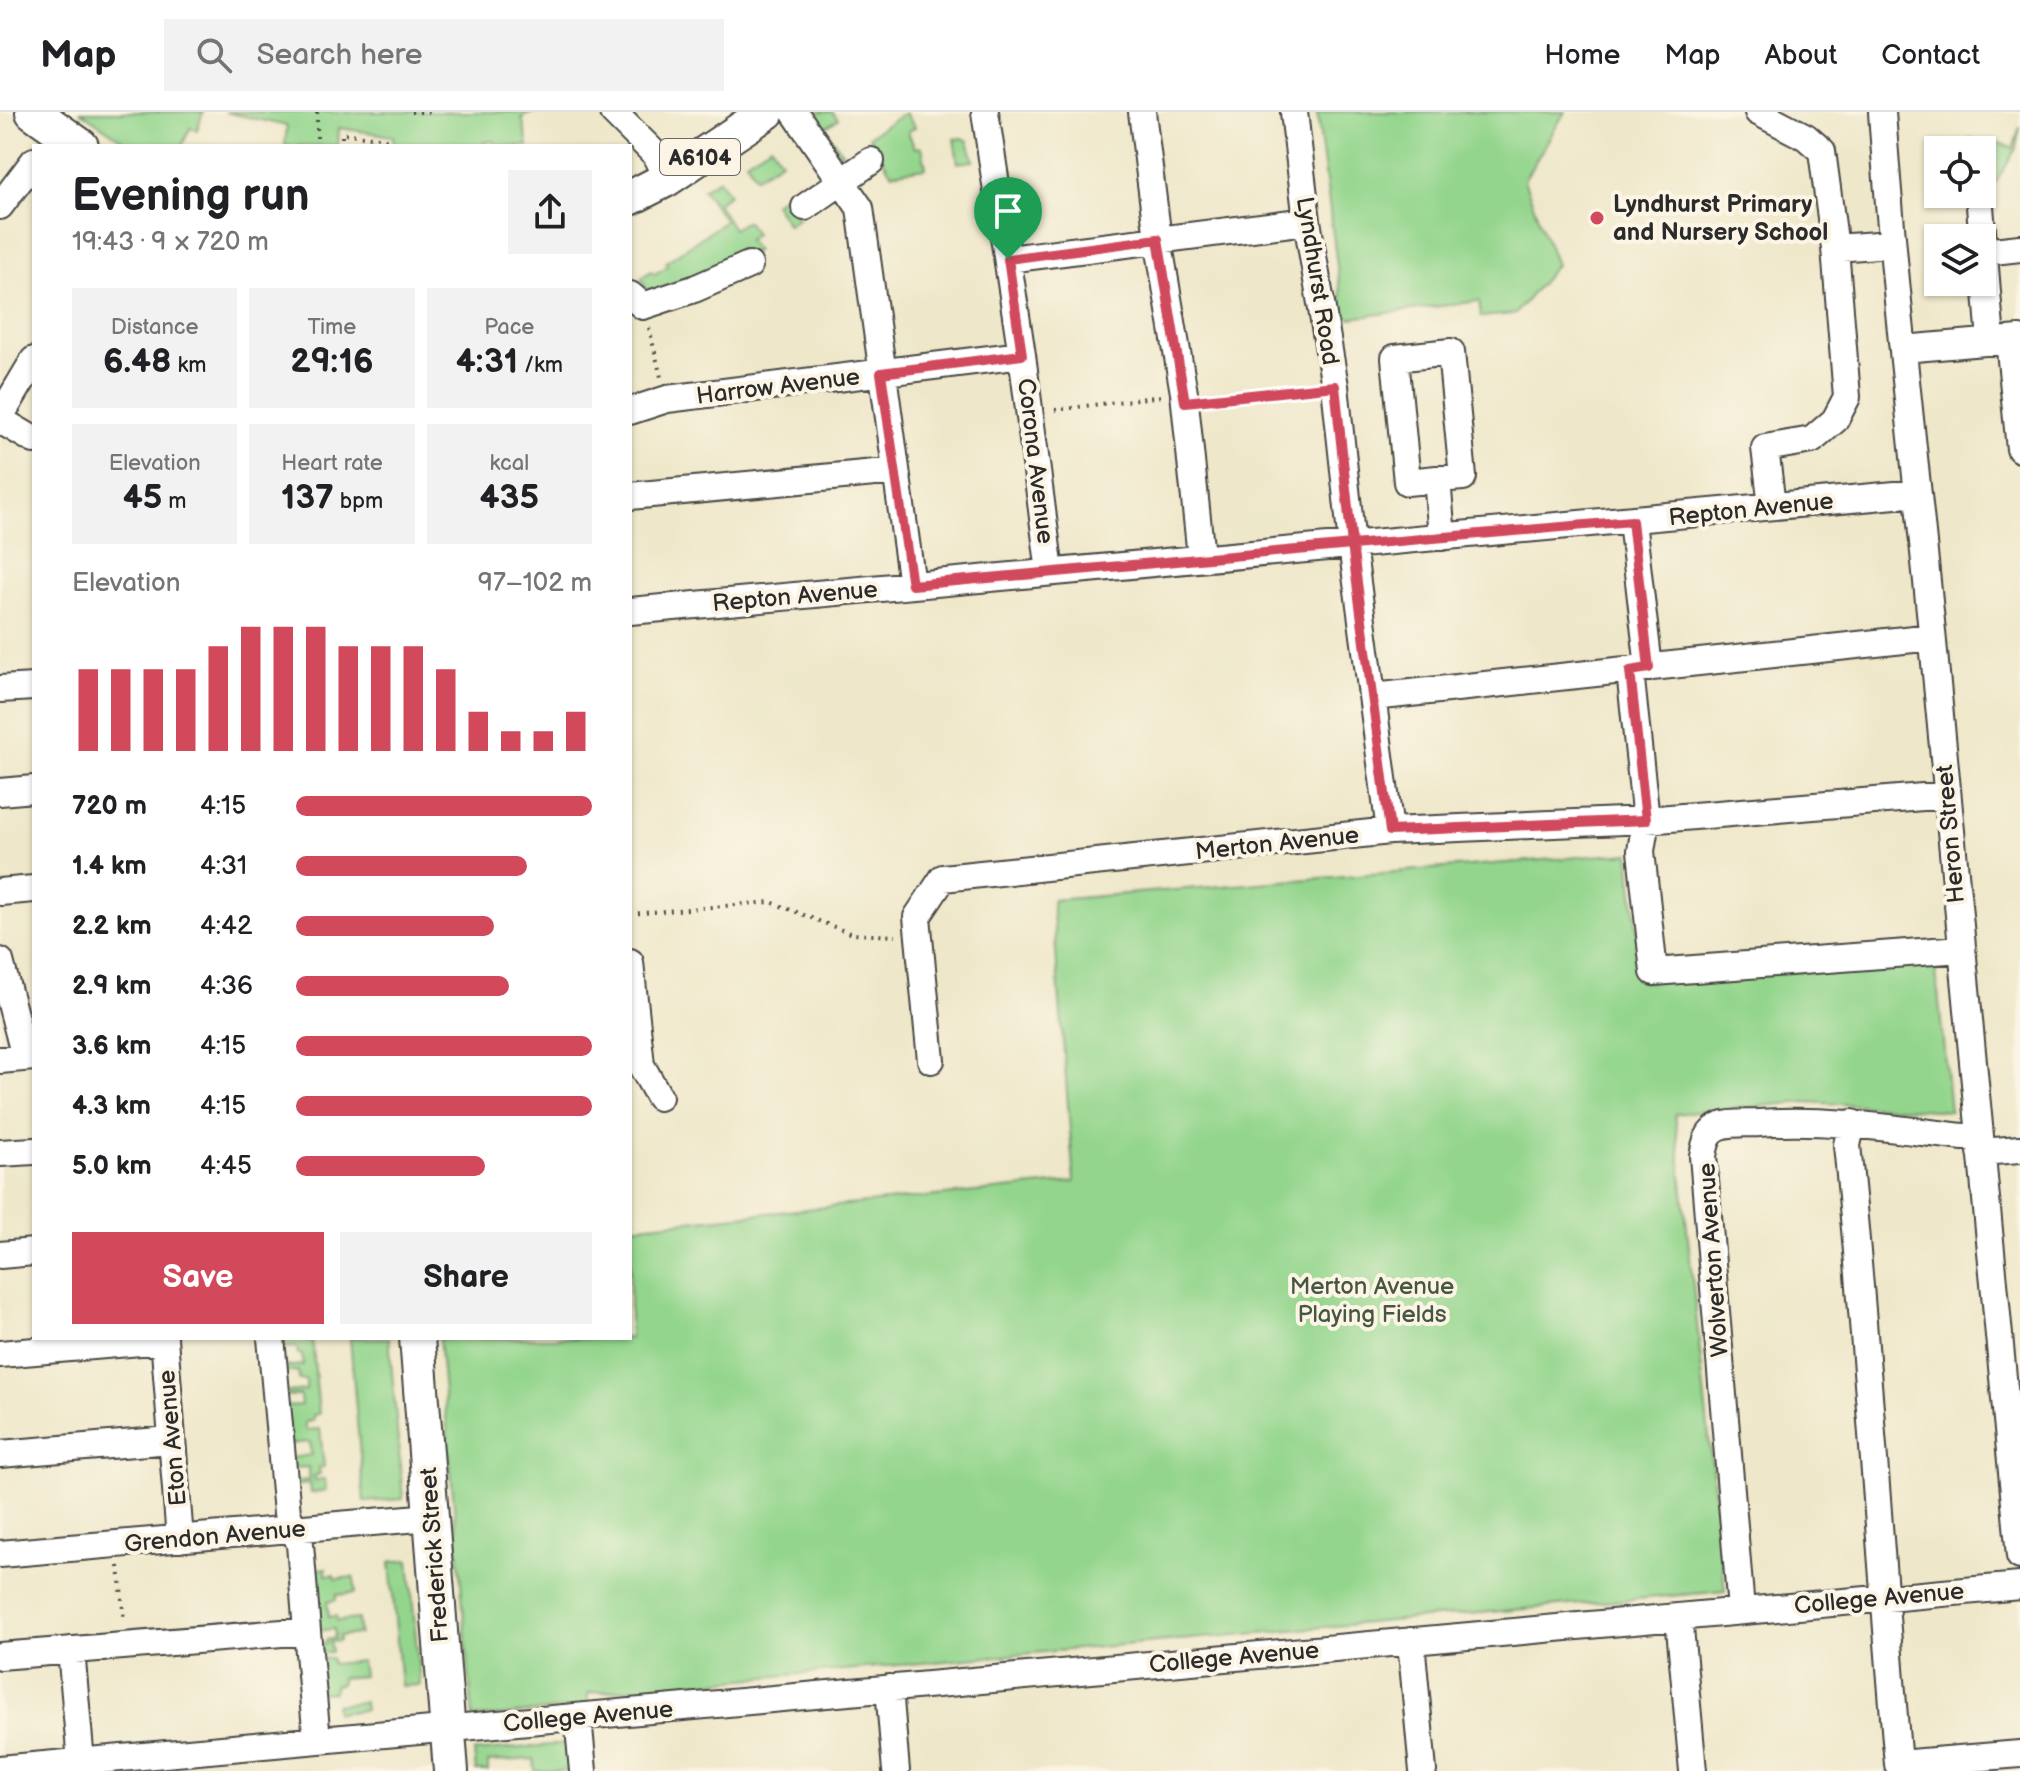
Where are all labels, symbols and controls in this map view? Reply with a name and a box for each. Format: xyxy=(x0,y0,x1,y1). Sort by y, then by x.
search box xyxy=(164,19,724,91)
text: Map xyxy=(40,33,116,78)
icon: search xyxy=(192,33,236,77)
text: Search here xyxy=(256,37,423,73)
text: Home xyxy=(1544,39,1620,72)
text: Map xyxy=(1664,39,1721,72)
text: About xyxy=(1765,39,1837,72)
text: Contact xyxy=(1881,39,1980,72)
map controls xyxy=(1924,136,1996,296)
button: locate xyxy=(1924,136,1996,208)
road number: A6104 xyxy=(660,139,740,175)
text: Evening run xyxy=(72,170,309,223)
button: share xyxy=(508,170,592,254)
pin xyxy=(974,177,1042,259)
icon: arrive xyxy=(986,189,1030,233)
place label: Lyndhurst Primary and Nursery School xyxy=(1613,190,1828,247)
street label: Lyndhurst Road xyxy=(1290,195,1345,367)
marker: Lyndhurst Primary and Nursery School xyxy=(1588,209,1606,227)
button: layers xyxy=(1924,224,1996,296)
text: 19:43 · 9 × 720 m xyxy=(72,227,269,258)
text: Distance xyxy=(111,314,199,341)
text: Time xyxy=(308,314,356,341)
text: Pace xyxy=(484,314,534,341)
text: 6.48 xyxy=(103,341,171,382)
text: 29:16 xyxy=(290,341,374,382)
text: 4:31 xyxy=(456,341,518,382)
text: km xyxy=(171,352,206,379)
text: /km xyxy=(518,352,563,379)
street label: Harrow Avenue xyxy=(695,362,862,411)
street label: Corona Avenue xyxy=(1011,377,1060,546)
text: Elevation xyxy=(109,450,201,477)
text: Heart rate xyxy=(281,450,383,477)
text: kcal xyxy=(490,450,529,477)
text: 45 xyxy=(123,477,162,518)
text: 137 xyxy=(281,477,334,518)
text: 435 xyxy=(480,477,539,518)
street label: Repton Avenue xyxy=(1667,486,1835,533)
text: m xyxy=(162,488,187,515)
text: bpm xyxy=(334,488,383,515)
text: Elevation xyxy=(72,568,180,599)
text: 97–102 m xyxy=(478,568,592,599)
street label: Repton Avenue xyxy=(711,575,879,618)
street label: Heron Street xyxy=(1930,763,1971,904)
text: 720 m xyxy=(72,791,147,822)
text: 4:15 xyxy=(200,791,246,822)
street label: Merton Avenue xyxy=(1194,820,1360,867)
text: 1.4 km xyxy=(72,851,147,882)
text: 4:31 xyxy=(200,851,247,882)
text: 2.2 km xyxy=(72,911,152,942)
text: 4:42 xyxy=(200,911,252,942)
text: 2.9 km xyxy=(72,971,151,1002)
text: 4:36 xyxy=(200,971,253,1002)
text: 3.6 km xyxy=(72,1031,151,1062)
text: 4:15 xyxy=(200,1031,246,1062)
text: 4.3 km xyxy=(72,1091,151,1122)
text: 4:15 xyxy=(200,1091,246,1122)
text: 5.0 km xyxy=(72,1151,152,1182)
text: 4:45 xyxy=(200,1151,252,1182)
street label: Wolverton Avenue xyxy=(1692,1162,1735,1358)
button: Save xyxy=(72,1232,324,1324)
button: Share xyxy=(340,1232,592,1324)
park label: Merton Avenue Playing Fields xyxy=(1290,1272,1454,1329)
street label: Eton Avenue xyxy=(152,1369,193,1507)
street label: Frederick Street xyxy=(414,1466,455,1643)
street label: Grendon Avenue xyxy=(123,1514,307,1559)
street label: College Avenue xyxy=(1793,1577,1965,1620)
street label: College Avenue xyxy=(1148,1636,1320,1679)
street label: College Avenue xyxy=(502,1695,674,1738)

